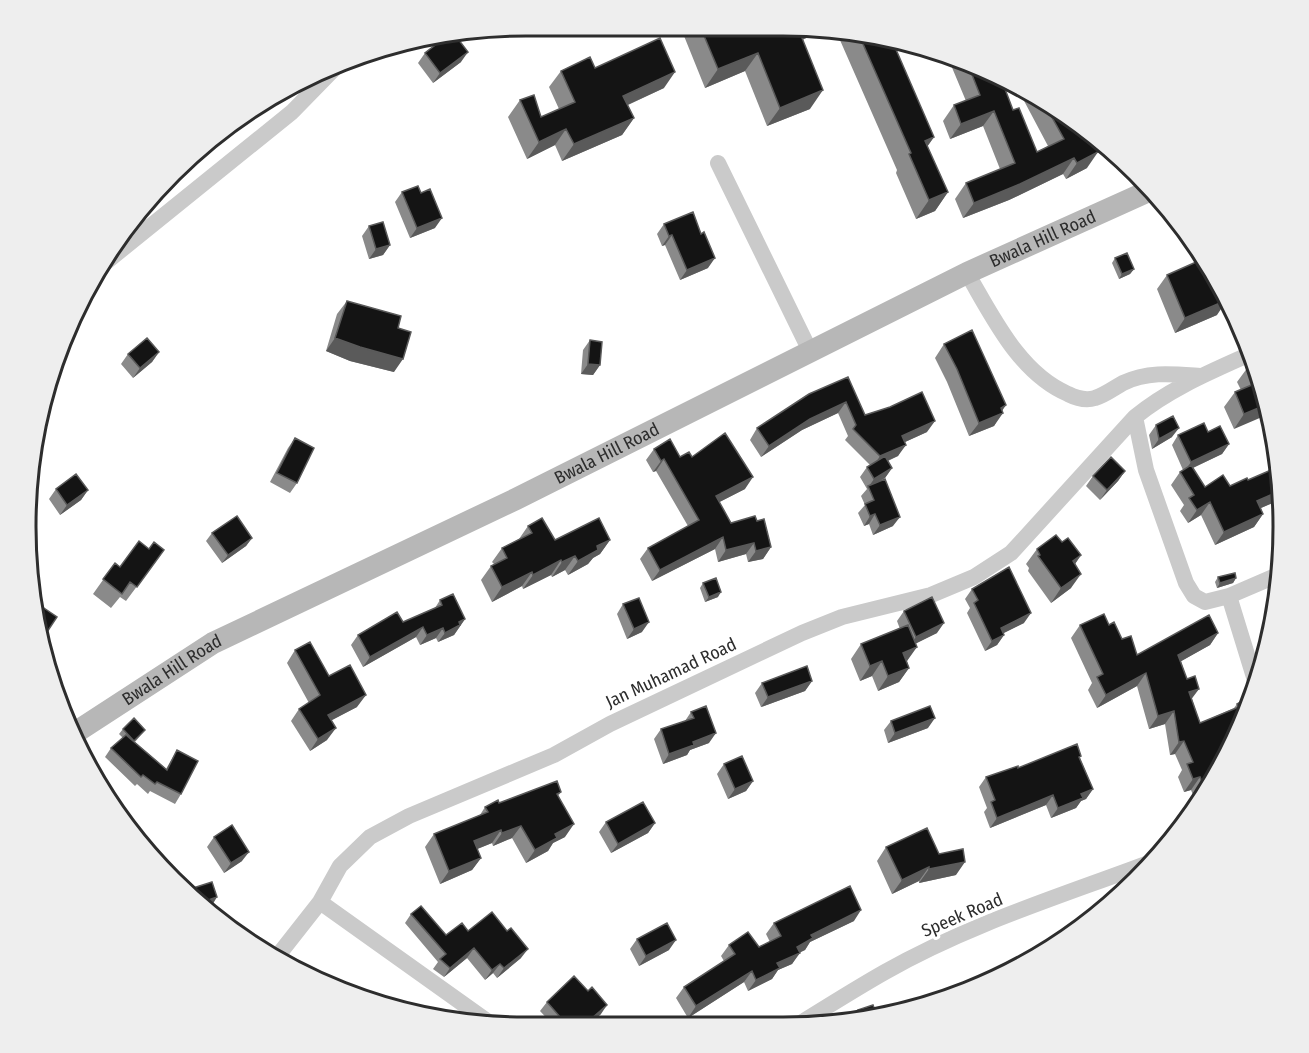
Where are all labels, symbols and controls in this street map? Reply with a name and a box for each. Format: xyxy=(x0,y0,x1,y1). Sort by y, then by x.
street label: Bwala Hill Road xyxy=(986,205,1099,272)
street label: Bwala Hill Road xyxy=(551,418,663,489)
street label: Bwala Hill Road xyxy=(118,630,225,710)
street label: Jan Muhamad Road xyxy=(602,633,740,713)
street label: Speek Road xyxy=(918,888,1006,942)

